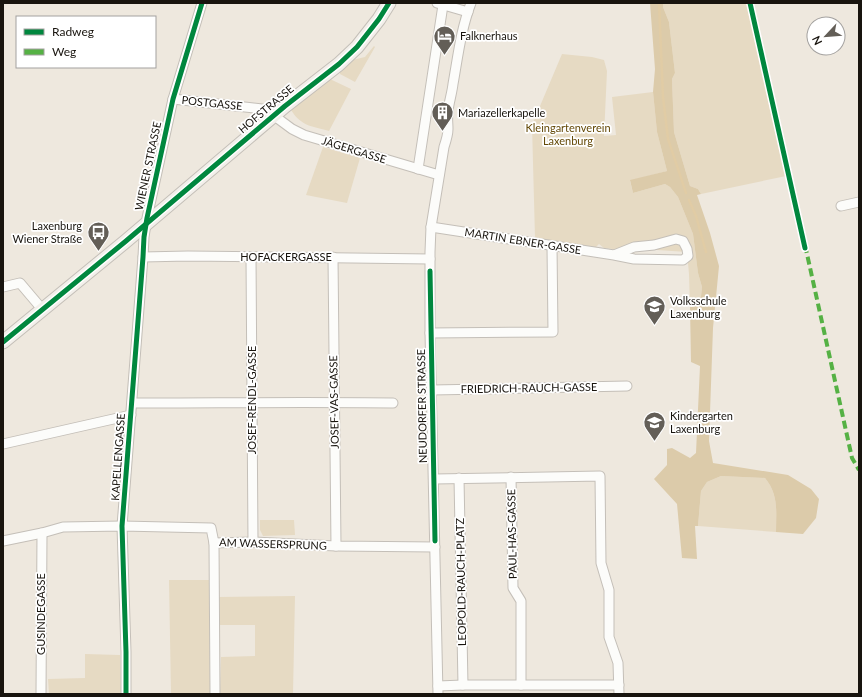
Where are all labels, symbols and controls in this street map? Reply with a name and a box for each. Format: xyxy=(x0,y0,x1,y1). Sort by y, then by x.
legend xyxy=(16,16,156,68)
north arrow xyxy=(806,16,846,56)
hotel icon: Falknerhaus xyxy=(432,23,458,56)
text: Radweg xyxy=(52,24,94,39)
place label: Falknerhaus xyxy=(460,29,518,42)
text: N xyxy=(809,34,824,47)
text: Weg xyxy=(52,44,76,59)
street label: HOFSTRASSE xyxy=(235,82,296,136)
street label: POSTGASSE xyxy=(181,93,243,112)
building icon: Mariazellerkapelle xyxy=(430,100,456,133)
place label: Mariazellerkapelle xyxy=(458,106,546,119)
street label: WIENER STRASSE xyxy=(132,120,163,211)
park label: Kleingartenverein Laxenburg xyxy=(525,121,611,147)
street label: JÄGERGASSE xyxy=(320,134,388,165)
place label: Laxenburg Wiener Straße xyxy=(12,219,82,245)
bus stop icon: Laxenburg Wiener Straße xyxy=(85,219,111,252)
street label: MARTIN EBNER-GASSE xyxy=(464,225,582,256)
street label: HOFACKERGASSE xyxy=(240,250,332,263)
school or university icon: Volksschule Laxenburg xyxy=(641,294,667,327)
place label: Volksschule Laxenburg xyxy=(670,294,727,320)
street label: JOSEF-RENDL-GASSE xyxy=(245,346,258,454)
street label: NEUDORFER STRASSE xyxy=(414,349,429,463)
street label: JOSEF-VAS-GASSE xyxy=(326,355,341,449)
street label: FRIEDRICH-RAUCH-GASSE xyxy=(461,380,597,395)
school or university icon: Kindergarten Laxenburg xyxy=(642,409,668,442)
place label: Kindergarten Laxenburg xyxy=(670,409,733,435)
street label: KAPELLENGASSE xyxy=(108,413,127,501)
street label: PAUL-HAS-GASSE xyxy=(504,489,519,579)
street label: LEOPOLD-RAUCH-PLATZ xyxy=(453,517,468,646)
street label: AM WASSERSPRUNG xyxy=(219,535,327,552)
street label: GUSINDEGASSE xyxy=(34,573,47,655)

